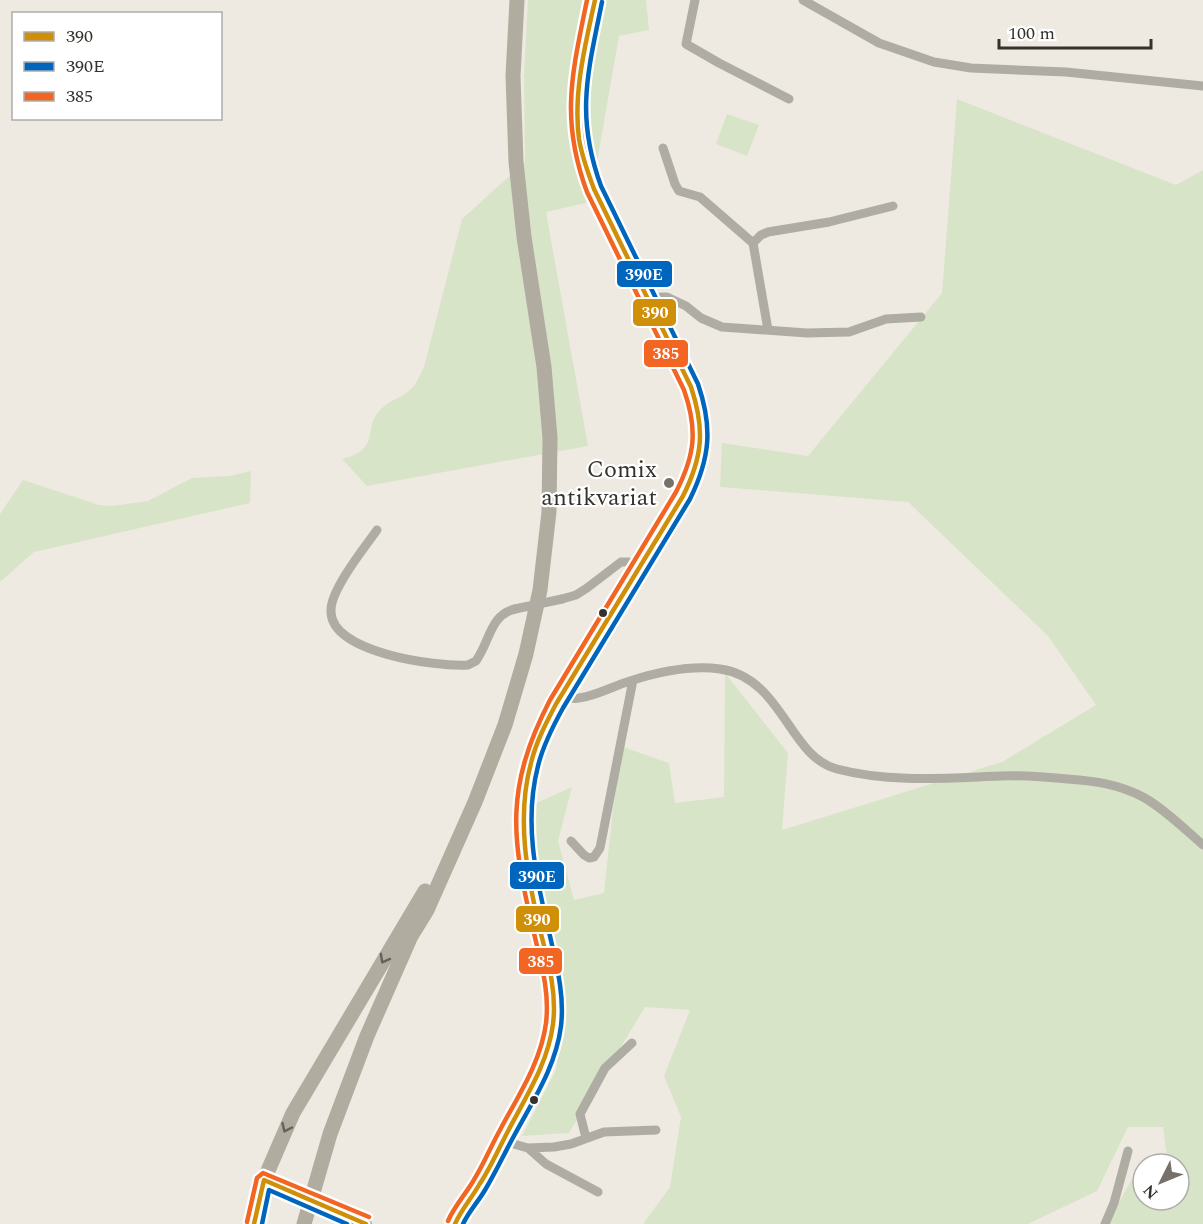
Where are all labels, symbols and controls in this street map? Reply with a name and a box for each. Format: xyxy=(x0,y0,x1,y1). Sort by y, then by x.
legend xyxy=(12,12,222,120)
scale bar xyxy=(999,12,1150,50)
text: 100 m xyxy=(1008,20,1055,47)
text: 390 xyxy=(66,23,93,50)
text: 390E xyxy=(66,53,105,80)
text: 385 xyxy=(66,83,93,110)
line badge: 390E xyxy=(616,260,673,288)
text: 390E xyxy=(625,263,663,287)
line badge: 390 xyxy=(632,298,677,327)
text: 390 xyxy=(642,301,668,325)
line badge: 385 xyxy=(643,339,689,368)
text: 385 xyxy=(653,342,679,366)
place label: Comix antikvariat xyxy=(541,452,657,516)
marker: Comix antikvariat xyxy=(662,476,676,490)
unlabelled marker xyxy=(597,607,609,619)
line badge: 390E xyxy=(509,861,565,890)
text: 390E xyxy=(518,865,556,889)
line badge: 390 xyxy=(515,905,560,933)
text: 390 xyxy=(524,908,550,932)
line badge: 385 xyxy=(518,947,563,975)
text: 385 xyxy=(528,950,554,974)
one-way arrow xyxy=(380,953,391,963)
unlabelled marker xyxy=(528,1094,540,1106)
one-way arrow xyxy=(282,1121,294,1132)
north arrow xyxy=(1131,1152,1191,1212)
text: N xyxy=(1138,1179,1164,1205)

